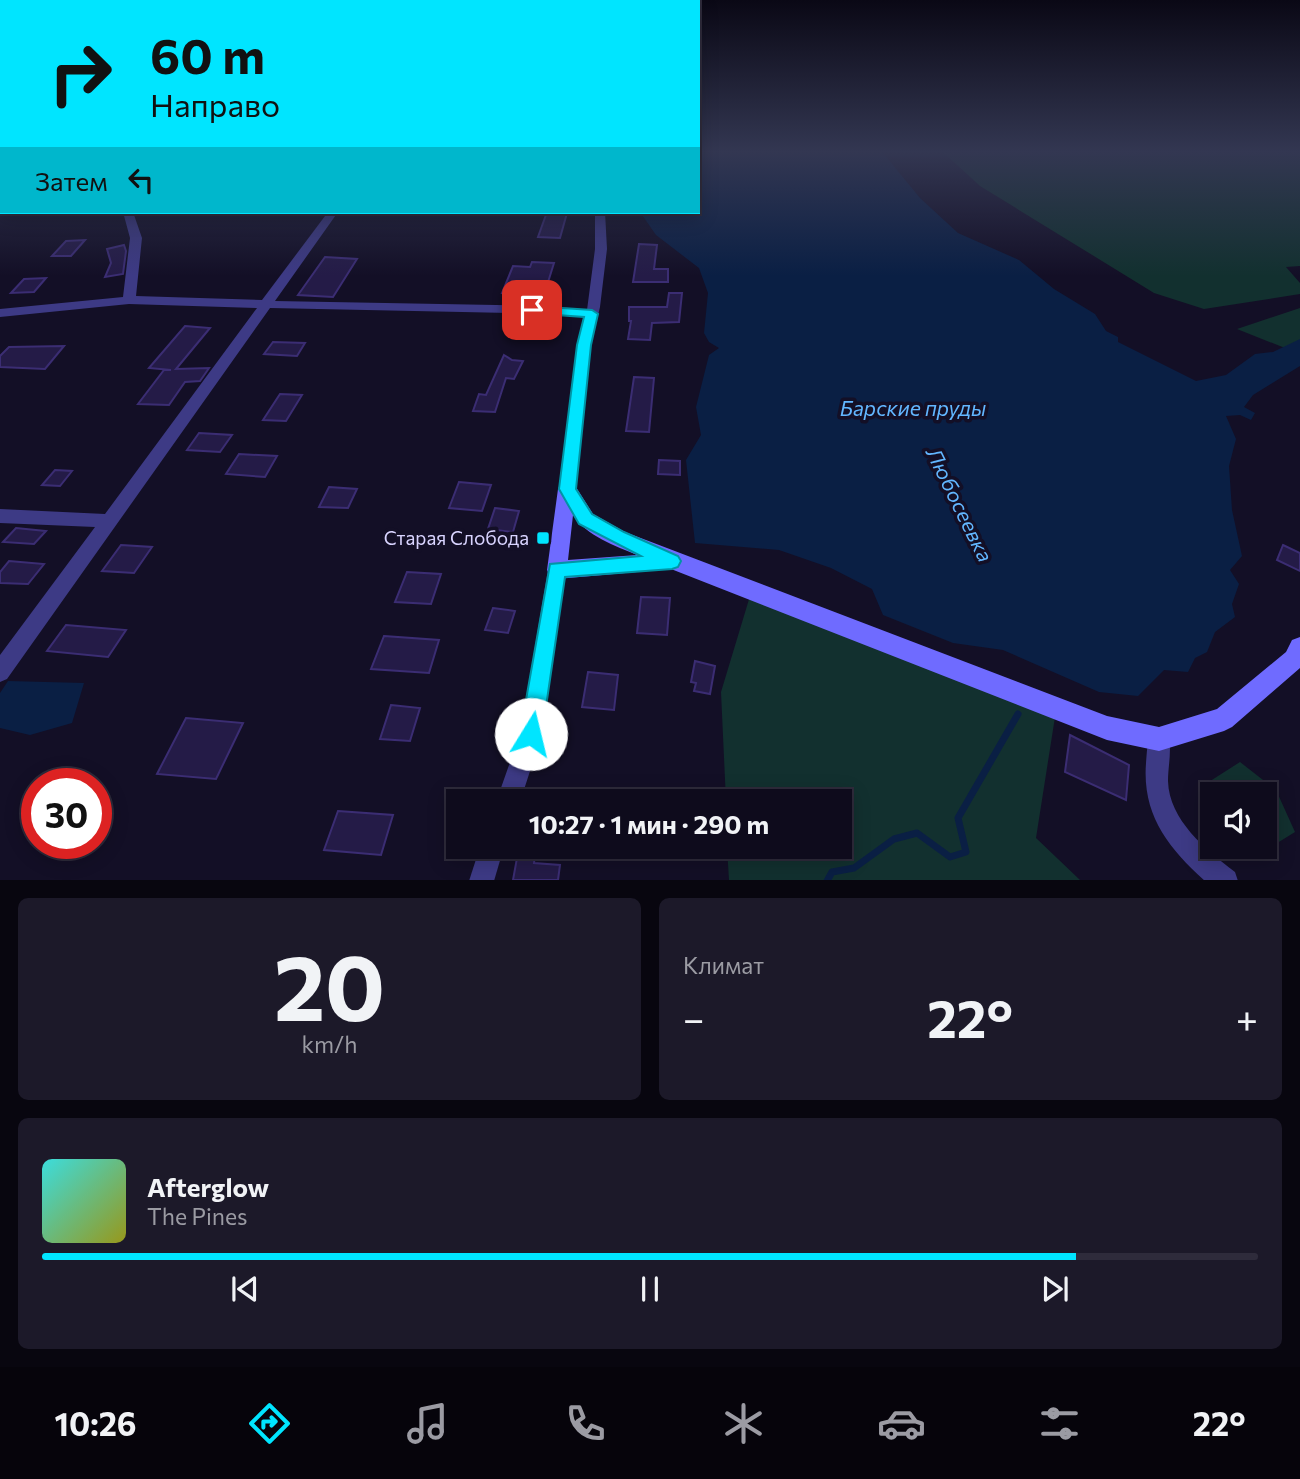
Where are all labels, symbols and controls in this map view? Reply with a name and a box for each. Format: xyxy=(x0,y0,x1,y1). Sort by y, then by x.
text: 60 m xyxy=(150,24,265,84)
icon: right xyxy=(35,28,126,119)
text: Направо xyxy=(150,84,280,124)
icon: left xyxy=(122,161,160,199)
text: Затем xyxy=(35,165,108,196)
pin xyxy=(502,280,562,340)
icon: arrive xyxy=(513,291,551,329)
water label: Барские пруды xyxy=(840,395,986,420)
water label: Любосеевка xyxy=(921,442,999,566)
place label: Старая Слобода xyxy=(384,526,529,549)
marker: Старая Слобода xyxy=(535,530,551,546)
position arrow xyxy=(494,697,568,771)
speed limit sign: 30 xyxy=(21,768,112,859)
map controls xyxy=(1200,782,1277,859)
button: sound xyxy=(1200,782,1277,859)
text: 10:27 · 1 мин · 290 m xyxy=(529,808,769,839)
text: 20 xyxy=(274,928,385,1040)
text: Климат xyxy=(683,951,764,979)
text: 22° xyxy=(927,985,1013,1049)
text: − xyxy=(683,994,705,1041)
text: + xyxy=(1236,994,1258,1041)
text: km/h xyxy=(302,1030,357,1058)
text: Afterglow xyxy=(147,1171,269,1202)
text: The Pines xyxy=(147,1202,248,1230)
icon: previous xyxy=(226,1270,264,1308)
icon: pause xyxy=(631,1270,669,1308)
icon: next xyxy=(1036,1270,1074,1308)
icon: directions xyxy=(245,1399,294,1448)
icon: music xyxy=(403,1399,452,1448)
icon: phone xyxy=(561,1399,610,1448)
icon: climate xyxy=(719,1399,768,1448)
icon: car xyxy=(877,1399,926,1448)
icon: filters xyxy=(1035,1399,1084,1448)
text: 10:26 xyxy=(54,1403,136,1443)
text: 22° xyxy=(1193,1403,1246,1443)

